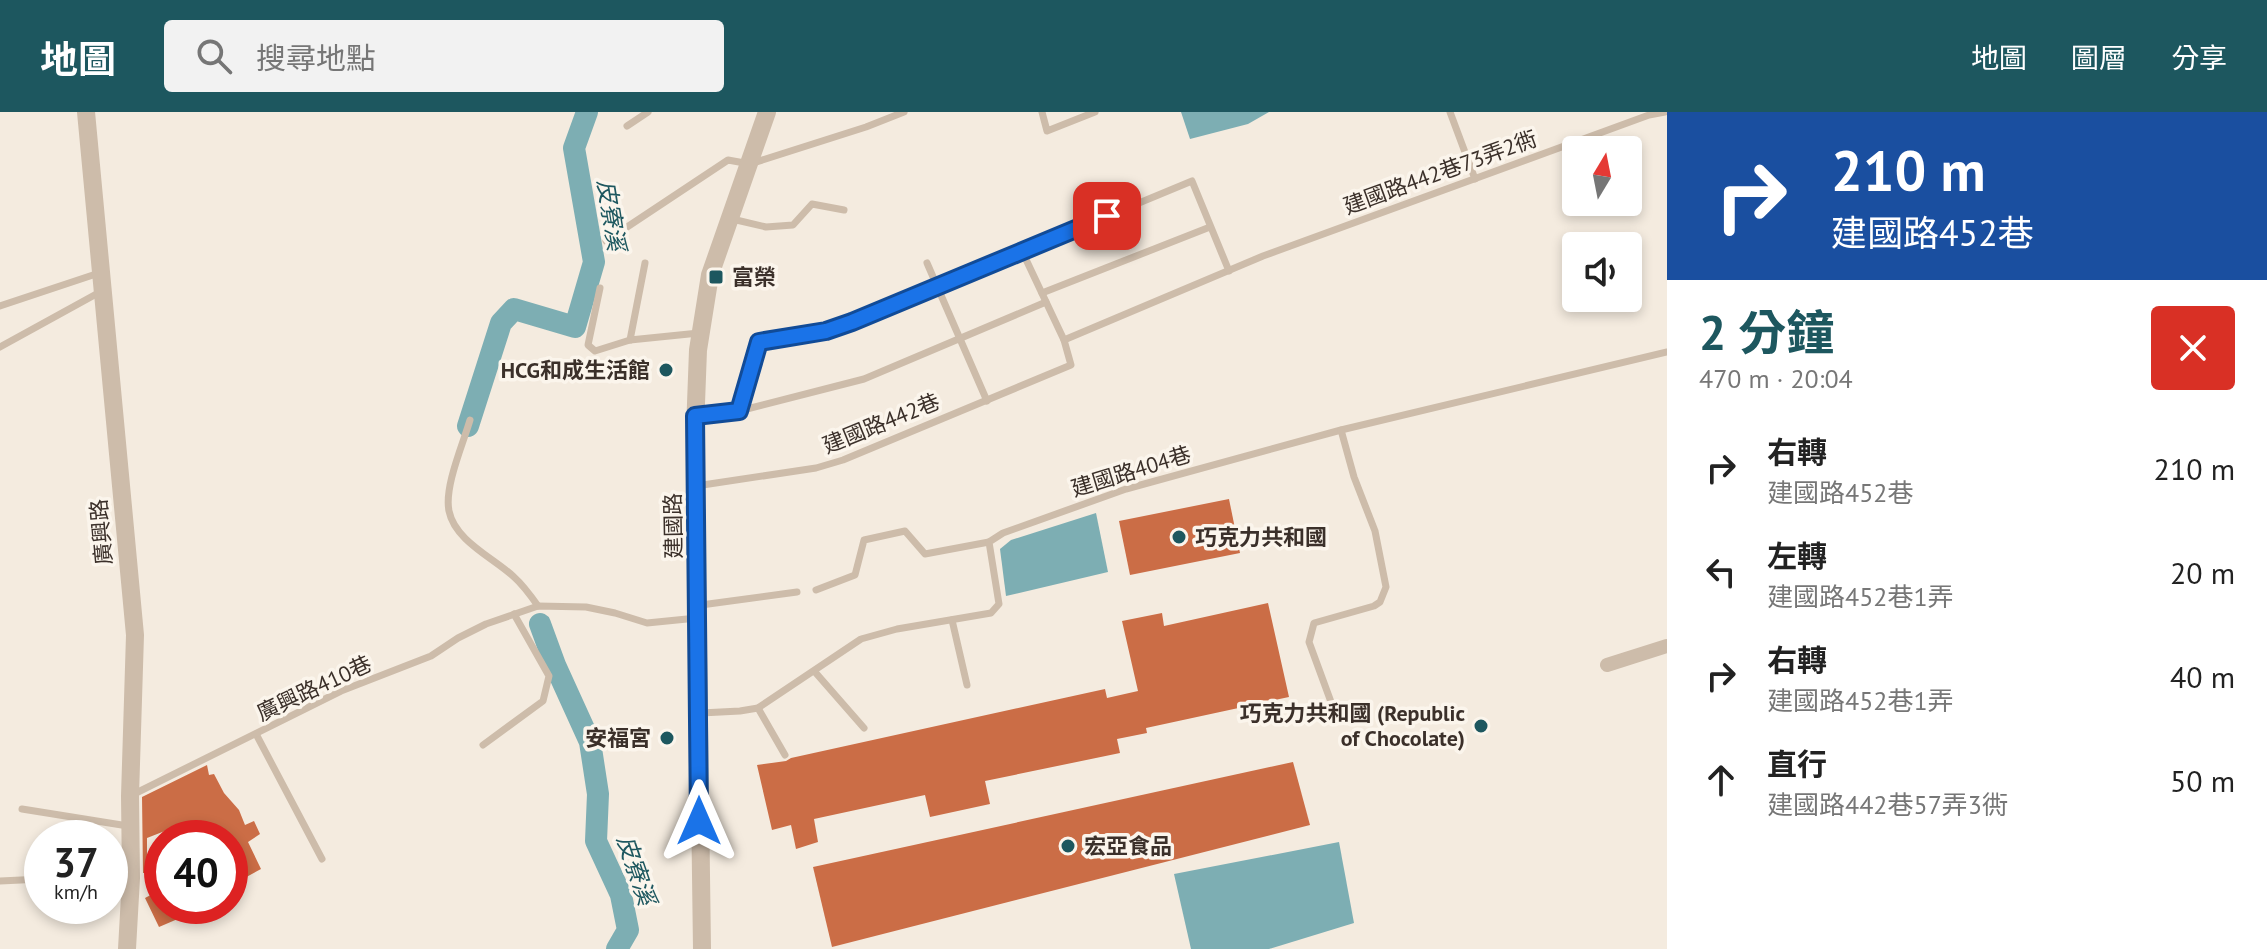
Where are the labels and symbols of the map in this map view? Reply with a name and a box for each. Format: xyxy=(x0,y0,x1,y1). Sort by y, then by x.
street label: 建國路442巷73弄2衖 xyxy=(1339,124,1541,220)
north arrow xyxy=(1562,136,1642,216)
water label: 皮寮溪 xyxy=(591,177,633,256)
pin xyxy=(1073,182,1141,250)
place label: 富榮 xyxy=(732,263,776,291)
marker: 富榮 xyxy=(707,268,725,286)
place label: HCG和成生活館 xyxy=(501,356,650,384)
marker: HCG和成生活館 xyxy=(657,361,675,379)
street label: 建國路442巷 xyxy=(818,387,944,459)
street label: 建國路404巷 xyxy=(1068,439,1194,503)
street label: 建國路 xyxy=(658,493,688,559)
street label: 廣興路 xyxy=(84,498,118,566)
place label: 巧克力共和國 xyxy=(1195,523,1327,551)
marker: 巧克力共和國 xyxy=(1170,528,1188,546)
street label: 廣興路410巷 xyxy=(252,649,376,727)
place label: 巧克力共和國 (Republic of Chocolate) xyxy=(1239,699,1465,752)
marker: 巧克力共和國 (Republic of Chocolate) xyxy=(1472,717,1490,735)
place label: 安福宮 xyxy=(585,724,651,752)
marker: 安福宮 xyxy=(658,729,676,747)
position arrow xyxy=(657,779,741,863)
speed limit sign: 40 xyxy=(144,820,248,924)
water label: 皮寮溪 xyxy=(610,831,664,912)
place label: 宏亞食品 xyxy=(1084,832,1172,860)
marker: 宏亞食品 xyxy=(1059,837,1077,855)

